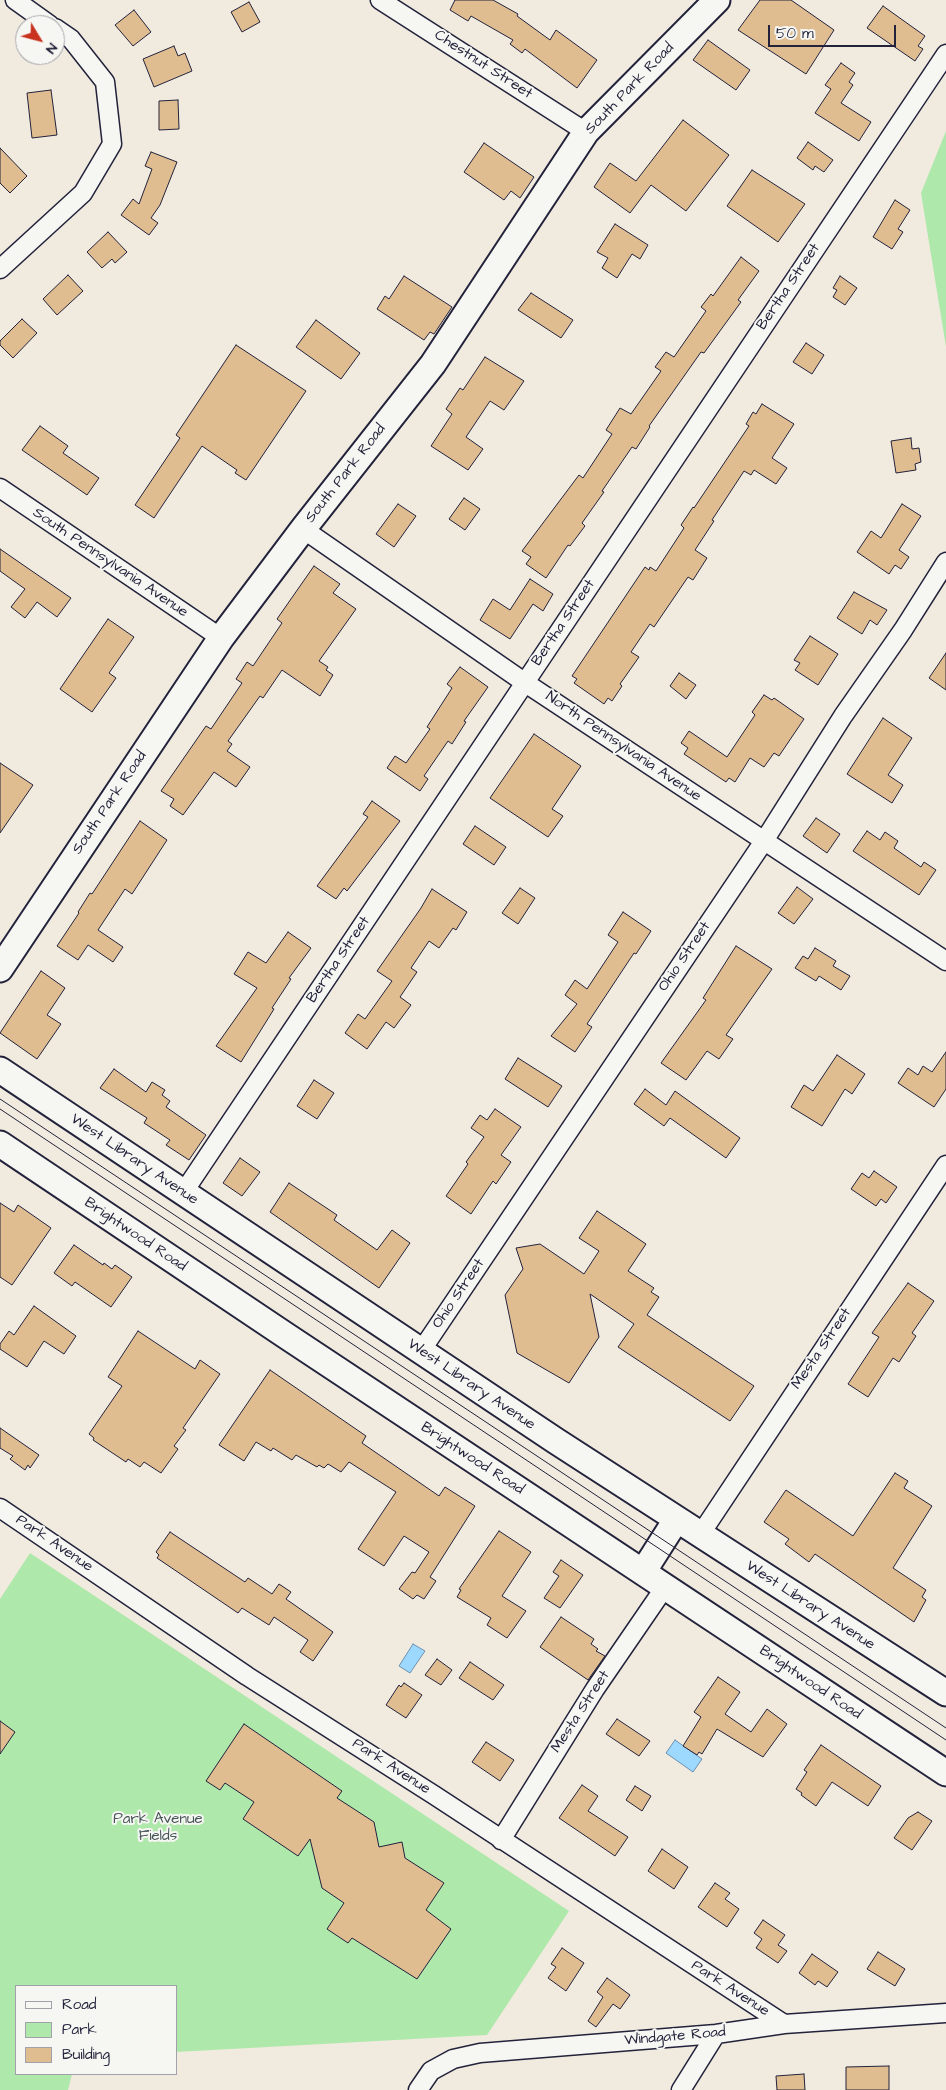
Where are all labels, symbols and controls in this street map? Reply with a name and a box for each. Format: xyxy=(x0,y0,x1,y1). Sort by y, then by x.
north arrow xyxy=(15,15,65,65)
scale bar xyxy=(771,15,898,47)
text: 50 m xyxy=(776,23,814,44)
street label: Chestnut Street xyxy=(431,27,535,103)
text: N xyxy=(41,39,62,58)
street label: South Park Road xyxy=(582,39,678,139)
street label: Bertha Street xyxy=(753,240,825,334)
street label: South Park Road xyxy=(302,421,390,527)
street label: South Pennsylvania Avenue xyxy=(29,504,191,622)
street label: Bertha Street xyxy=(528,576,600,670)
street label: North Pennsylvania Avenue xyxy=(542,688,704,806)
street label: South Park Road xyxy=(69,748,151,858)
street label: Bertha Street xyxy=(303,913,375,1007)
street label: Ohio Street xyxy=(655,919,715,995)
street label: West Library Avenue xyxy=(67,1111,201,1209)
street label: Brightwood Road xyxy=(80,1194,190,1276)
street label: Ohio Street xyxy=(429,1256,489,1332)
street label: Mesta Street xyxy=(788,1305,856,1393)
street label: West Library Avenue xyxy=(404,1336,538,1434)
street label: Brightwood Road xyxy=(417,1419,527,1499)
street label: Park Avenue xyxy=(12,1512,96,1576)
street label: West Library Avenue xyxy=(742,1558,878,1654)
street label: Brightwood Road xyxy=(755,1642,865,1724)
street label: Mesta Street xyxy=(548,1668,614,1756)
street label: Park Avenue xyxy=(349,1735,433,1799)
park label: Park Avenue Fields xyxy=(113,1811,203,1846)
street label: Park Avenue xyxy=(688,1957,772,2021)
legend xyxy=(15,1985,178,2075)
text: Road xyxy=(62,1994,96,2015)
text: Park xyxy=(62,2019,97,2040)
street label: Windgate Road xyxy=(624,2024,726,2050)
text: Building xyxy=(62,2044,110,2065)

